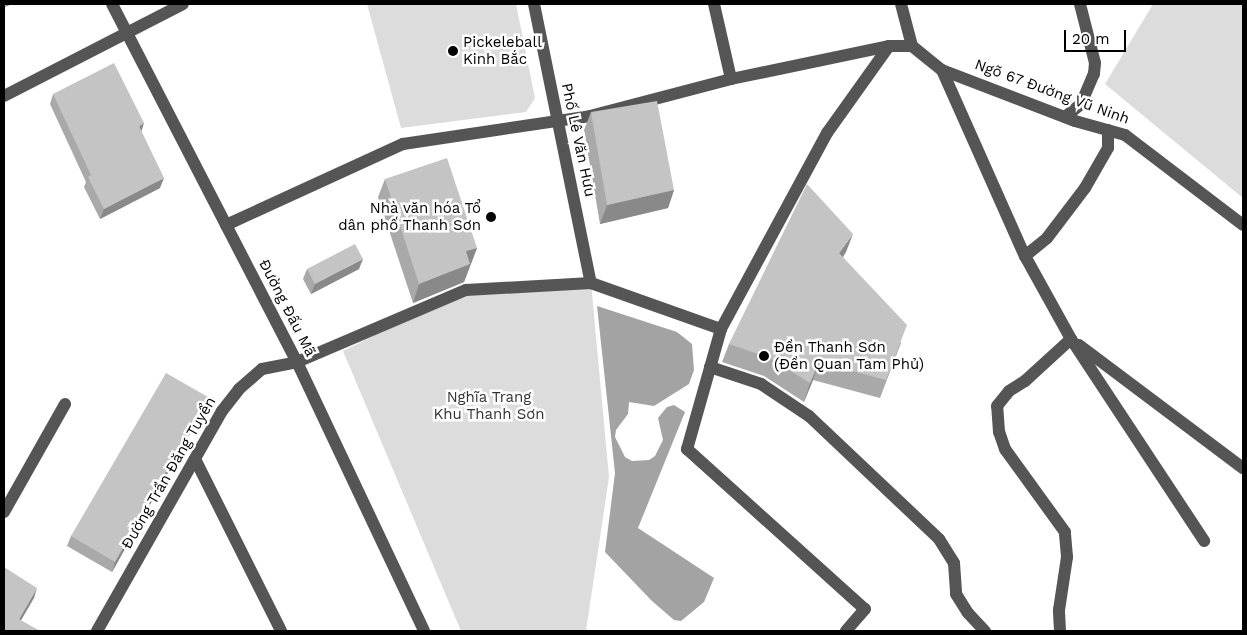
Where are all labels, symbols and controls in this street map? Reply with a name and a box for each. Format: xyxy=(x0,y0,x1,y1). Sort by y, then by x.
scale bar xyxy=(1067,20,1130,52)
text: 20 m xyxy=(1072,30,1110,48)
place label: Pickeleball Kinh Bắc xyxy=(463,33,542,68)
marker: Pickeleball Kinh Bắc xyxy=(447,45,459,57)
street label: Ngõ 67 Đường Vũ Ninh xyxy=(972,55,1132,129)
street label: Phố Lê Văn Hưu xyxy=(557,81,599,199)
place label: Nhà văn hóa Tổ dân phố Thanh Sơn xyxy=(338,199,481,234)
marker: Nhà văn hóa Tổ dân phố Thanh Sơn xyxy=(485,211,497,223)
street label: Đường Đấu Mã xyxy=(255,256,319,360)
place label: Đền Thanh Sơn (Đền Quan Tam Phủ) xyxy=(774,338,924,373)
marker: Đền Thanh Sơn (Đền Quan Tam Phủ) xyxy=(758,350,770,362)
park label: Nghĩa Trang Khu Thanh Sơn xyxy=(433,388,545,423)
street label: Đường Trần Đăng Tuyển xyxy=(118,393,220,553)

